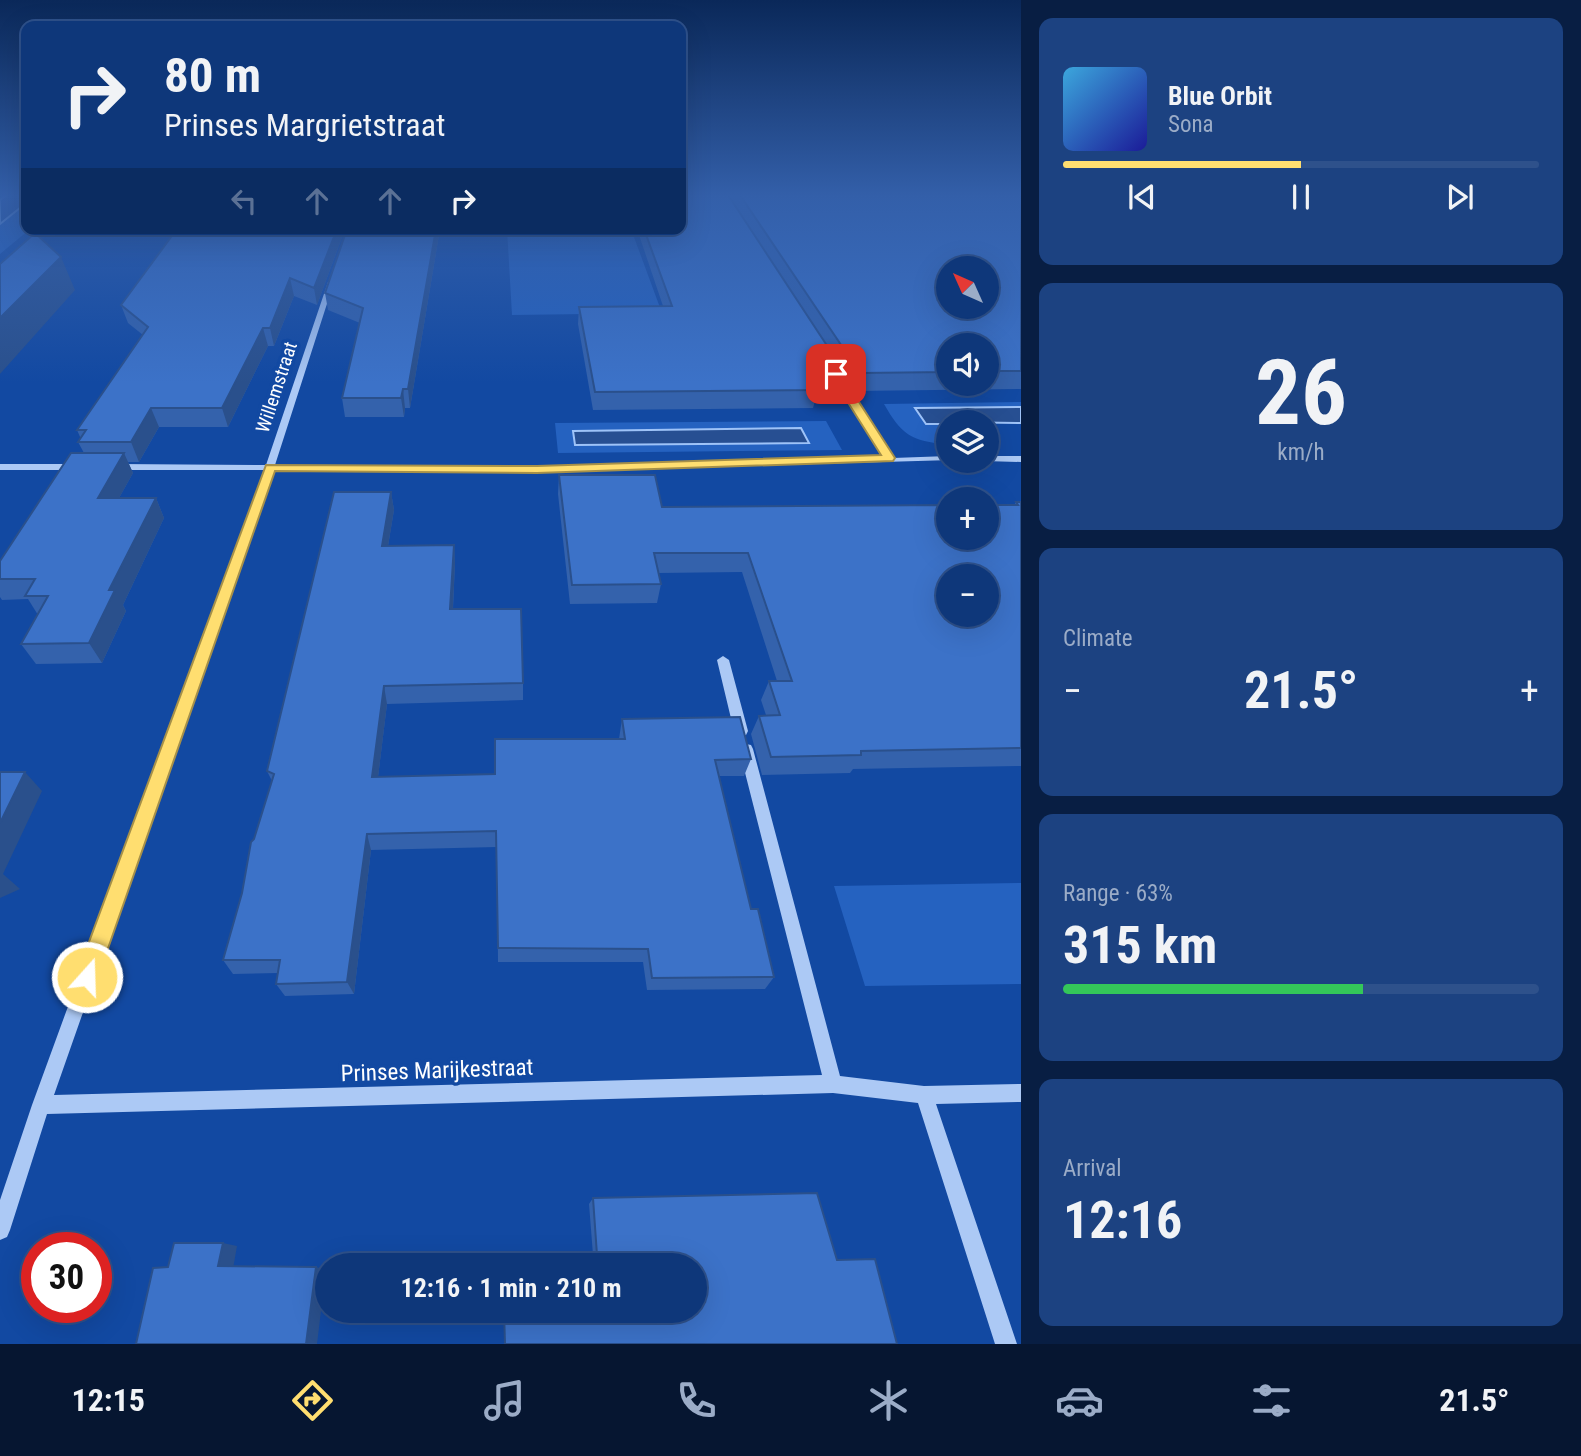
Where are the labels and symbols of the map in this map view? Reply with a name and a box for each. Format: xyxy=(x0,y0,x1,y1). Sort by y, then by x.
north arrow xyxy=(936,256,999,318)
street label: Willemstraat xyxy=(251,339,302,436)
pin xyxy=(806,344,866,404)
position arrow xyxy=(50,940,124,1014)
street label: Prinses Marijkestraat xyxy=(340,1054,534,1087)
speed limit sign: 30 xyxy=(21,1232,112,1323)

